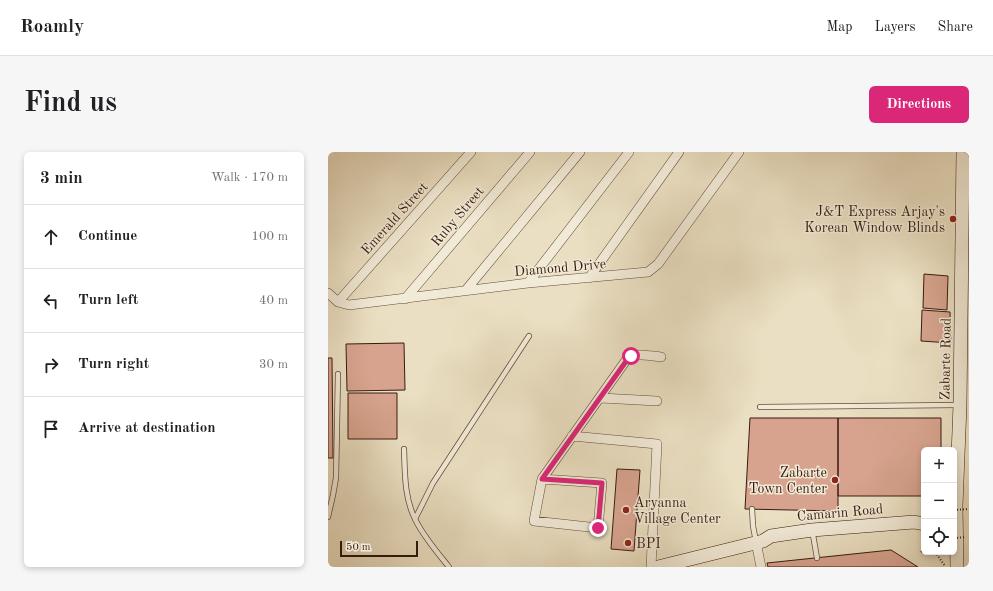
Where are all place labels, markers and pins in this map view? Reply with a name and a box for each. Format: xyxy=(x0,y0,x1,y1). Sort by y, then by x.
place label: J&T Express Arjay's Korean Window Blinds xyxy=(804,205,945,235)
marker: J&T Express Arjay's Korean Window Blinds xyxy=(948,214,958,224)
place label: Zabarte Town Center xyxy=(748,466,827,496)
marker: Zabarte Town Center xyxy=(830,475,840,485)
place label: Aryanna Village Center xyxy=(634,496,721,526)
marker: Aryanna Village Center xyxy=(621,505,631,515)
place label: BPI xyxy=(636,537,661,551)
marker: BPI xyxy=(623,538,633,548)

